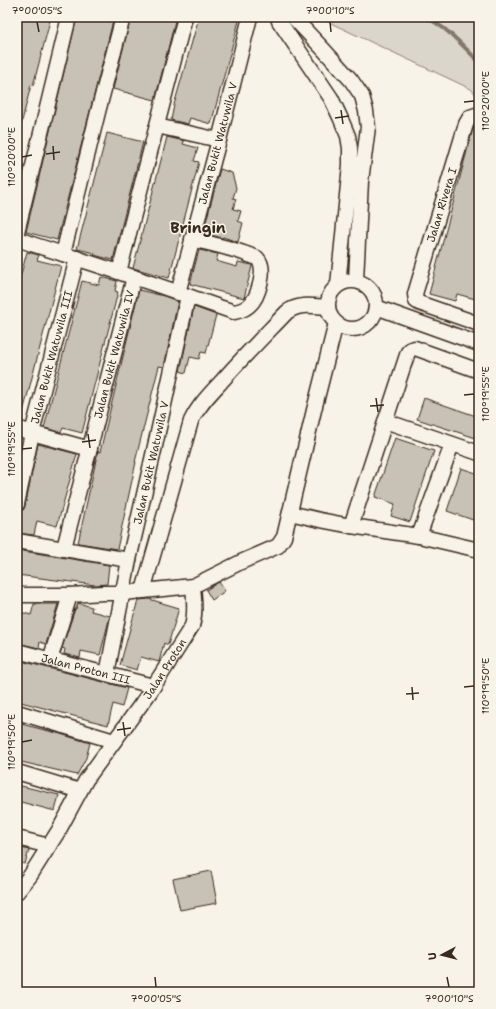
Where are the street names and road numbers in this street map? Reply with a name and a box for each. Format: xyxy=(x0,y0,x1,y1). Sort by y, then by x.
street label: Jalan Bukit Watuwila V xyxy=(195,80,241,206)
street label: Jalan Rivera I xyxy=(424,166,460,244)
street label: Jalan Bukit Watuwila IV xyxy=(90,288,138,420)
street label: Jalan Bukit Watuwila III xyxy=(27,289,76,425)
street label: Jalan Bukit Watuwila V xyxy=(130,399,172,526)
street label: Jalan Proton xyxy=(140,635,190,702)
street label: Jalan Proton III xyxy=(40,650,132,687)

